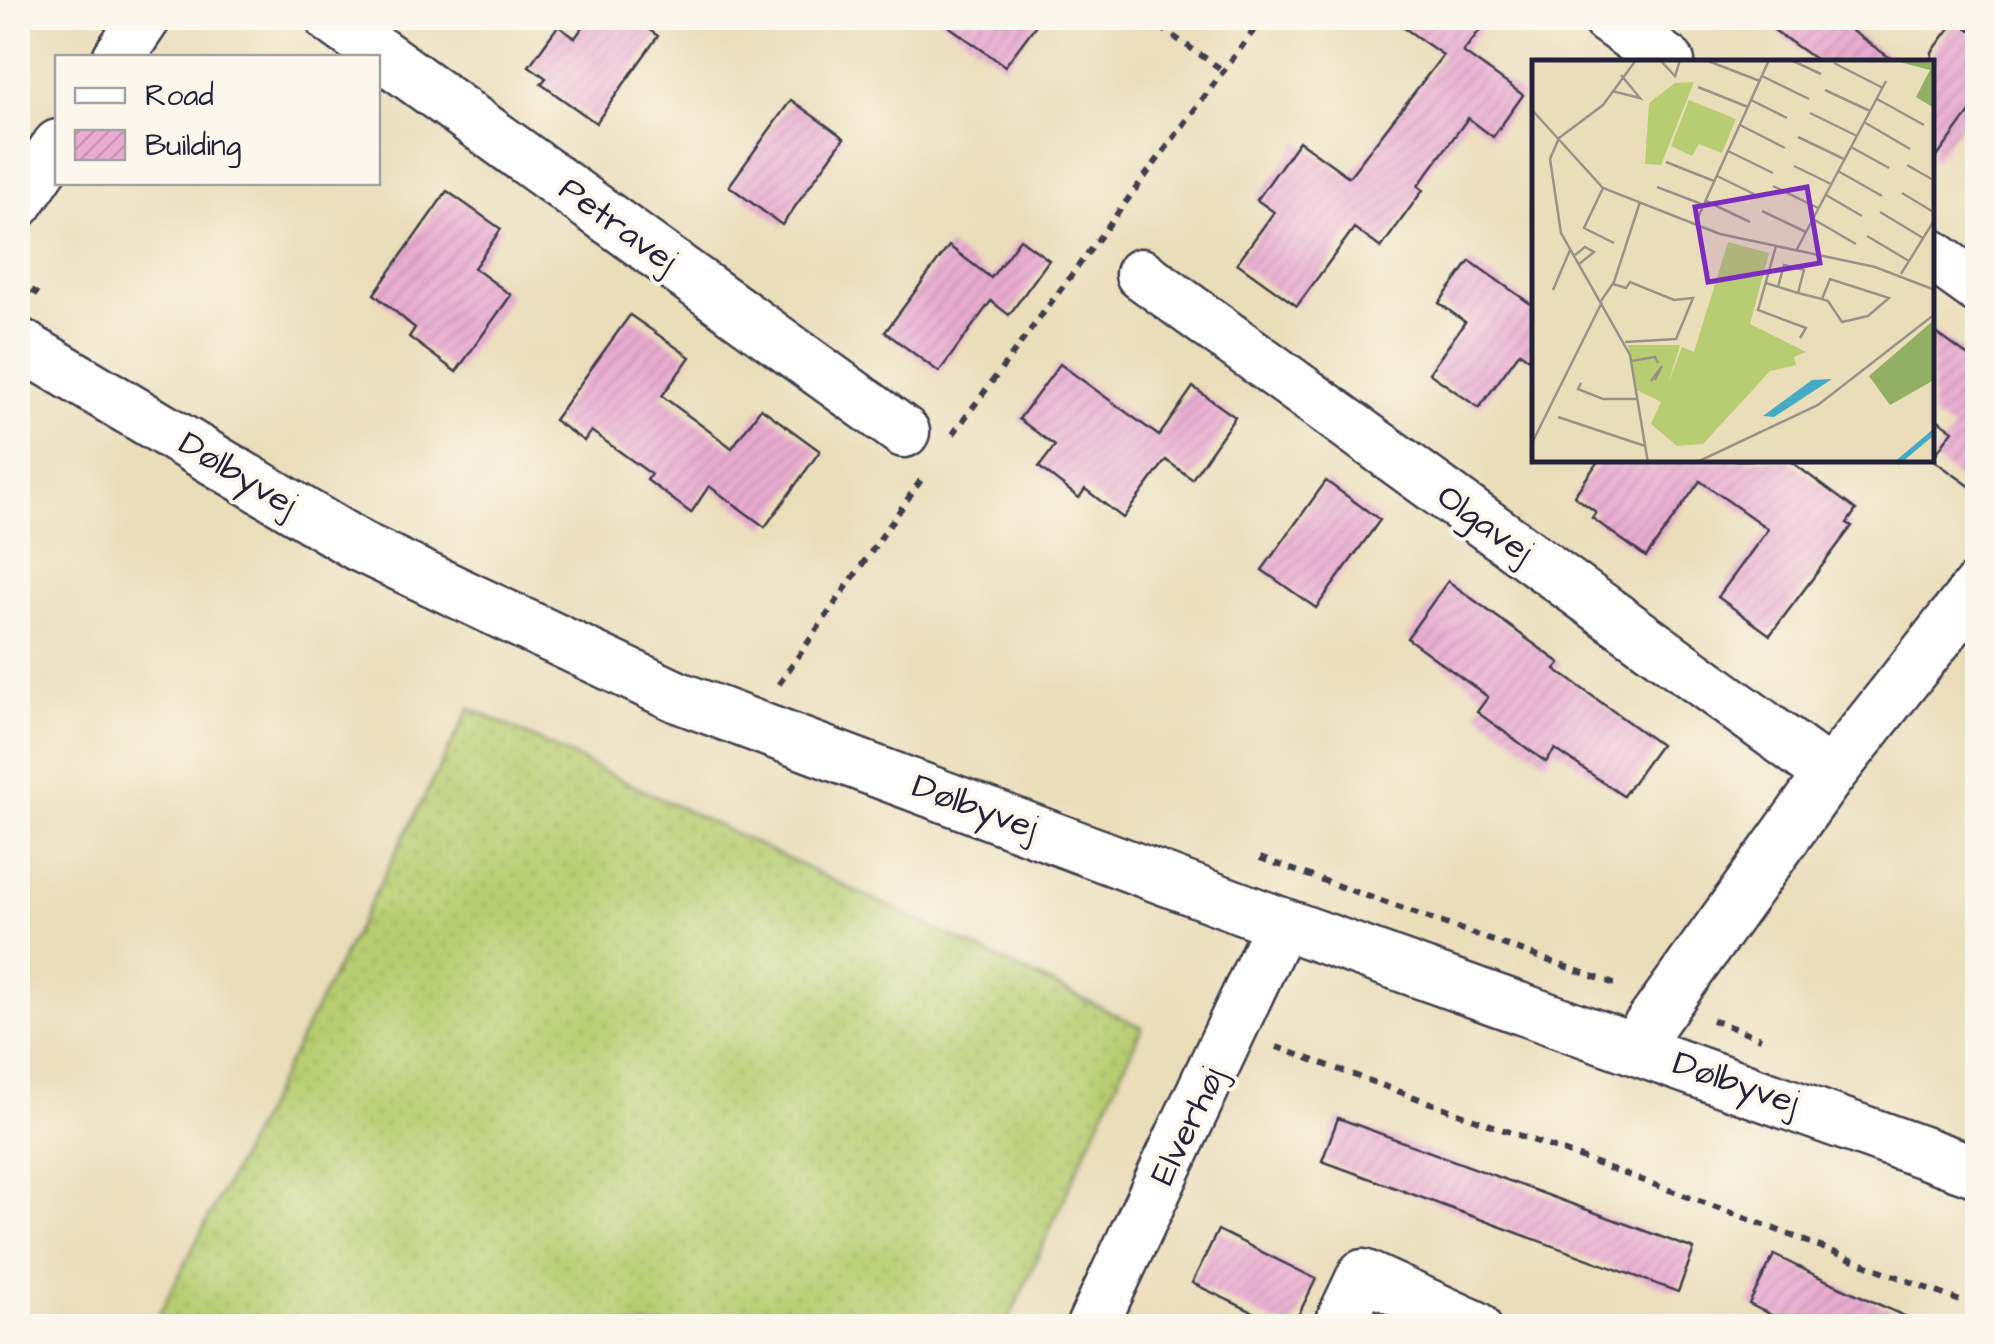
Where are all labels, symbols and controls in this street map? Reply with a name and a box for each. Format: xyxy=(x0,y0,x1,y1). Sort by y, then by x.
legend xyxy=(55,55,380,185)
inset map xyxy=(1532,60,1935,462)
text: Road xyxy=(145,75,214,117)
text: Building xyxy=(145,125,241,168)
street label: Petravej xyxy=(549,165,687,285)
street label: Dølbyvej xyxy=(169,420,306,529)
street label: Olgavej xyxy=(1426,472,1543,577)
street label: Dølbyvej xyxy=(905,762,1044,853)
street label: Dølbyvej xyxy=(1666,1039,1805,1128)
street label: Elverhøj xyxy=(1138,1059,1238,1193)

